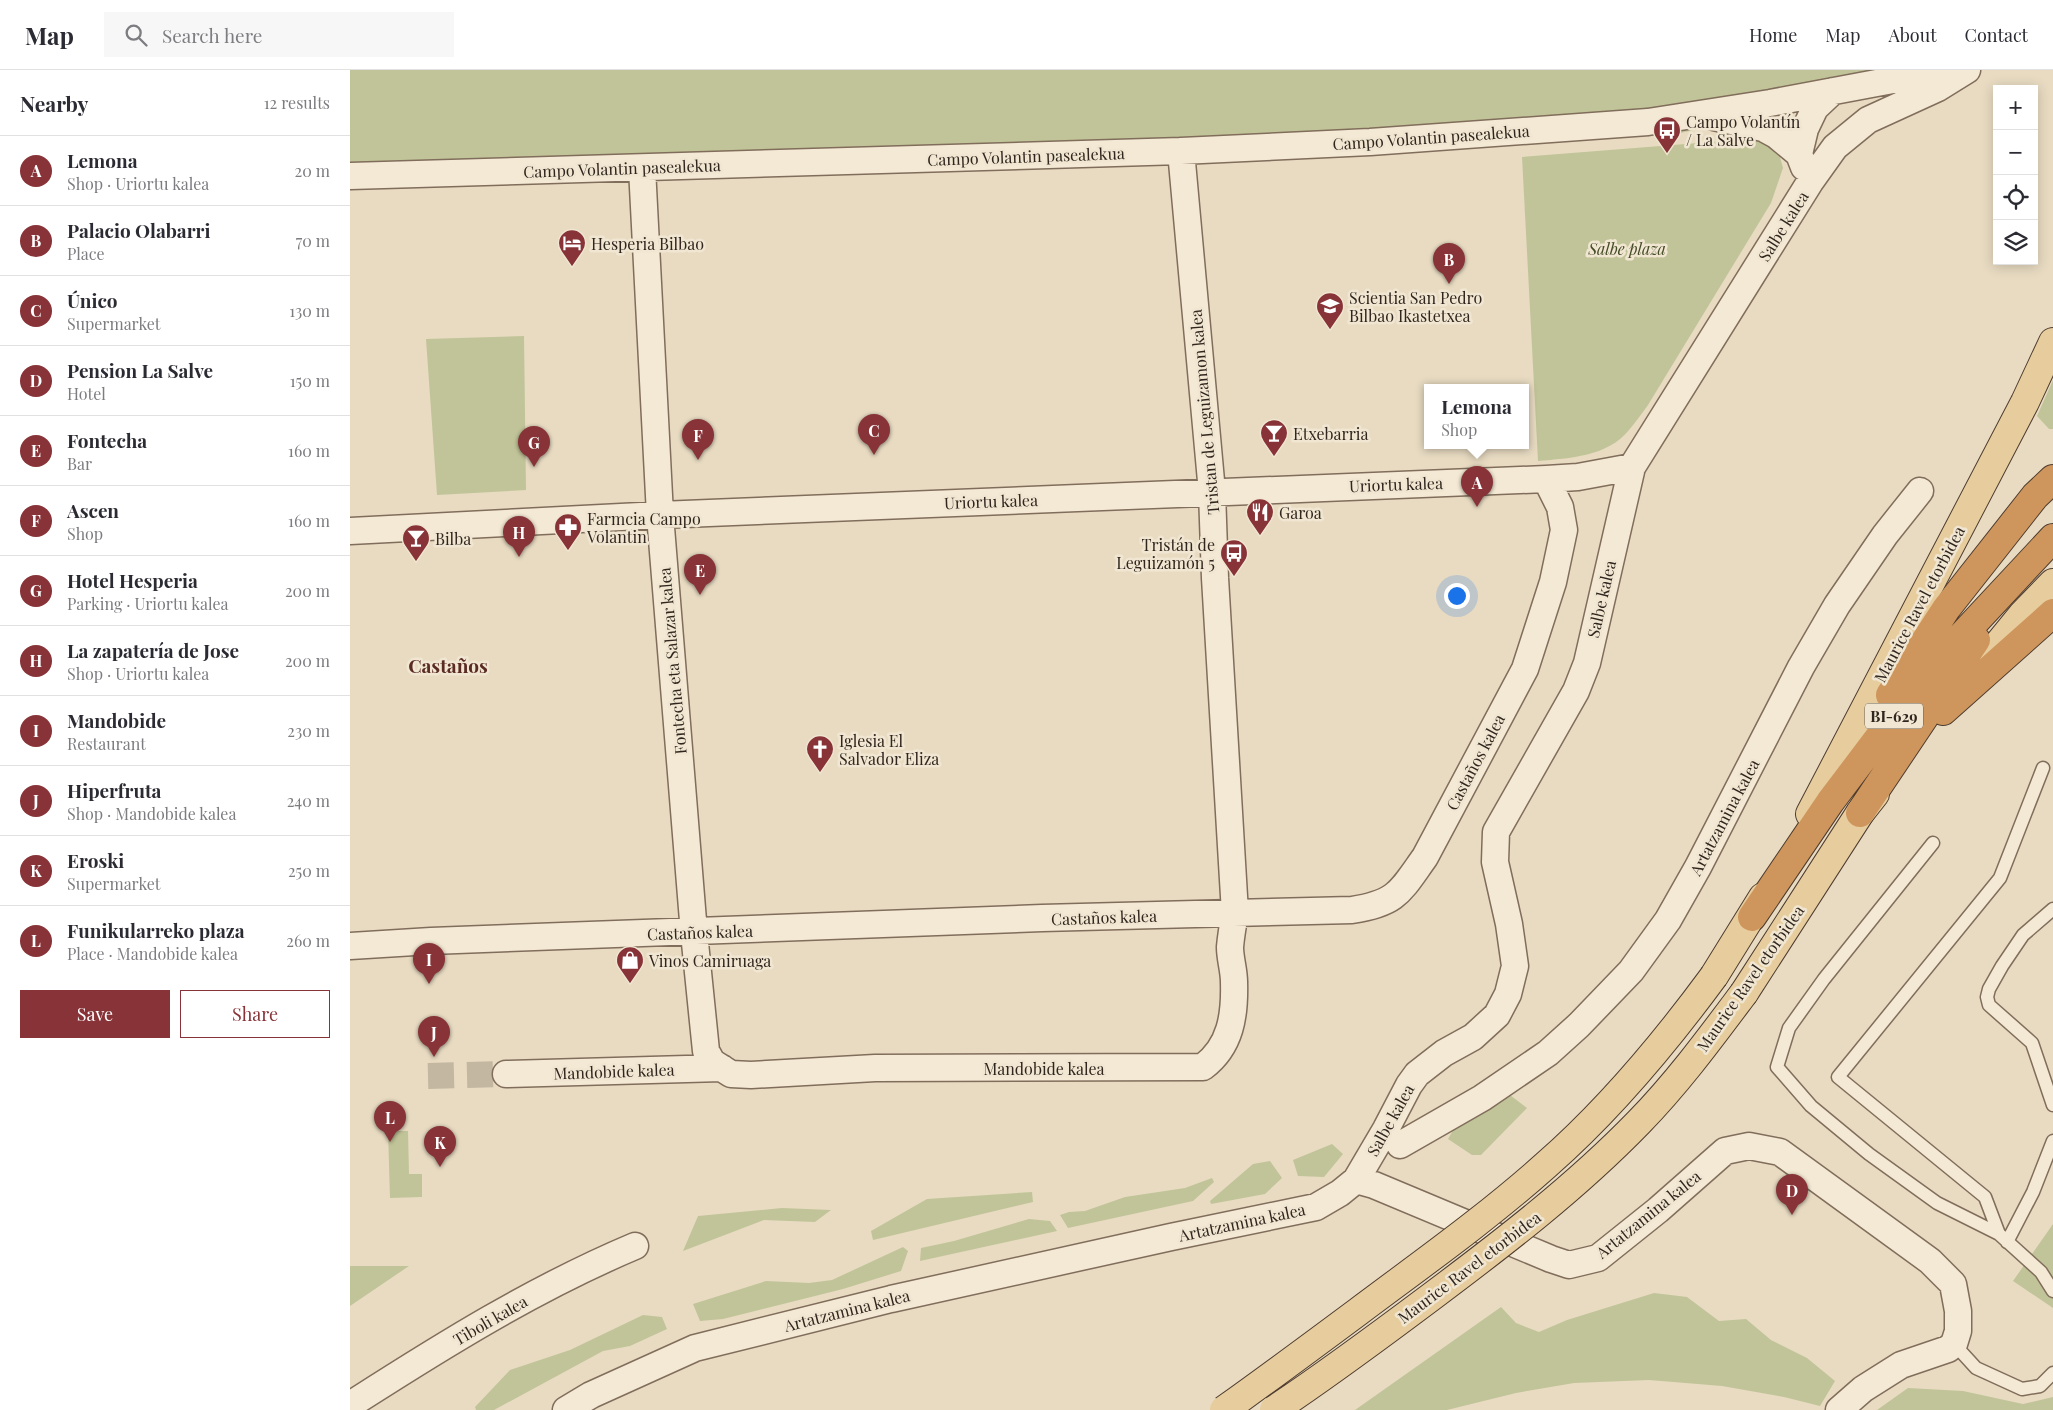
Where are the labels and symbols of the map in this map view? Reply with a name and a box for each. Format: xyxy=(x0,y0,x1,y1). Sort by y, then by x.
place label: Campo Volantín / La Salve xyxy=(1686,111,1801,150)
bus stop icon: Campo Volantín / La Salve xyxy=(1652,115,1682,154)
street label: Campo Volantin pasealekua xyxy=(1332,120,1530,154)
street label: Campo Volantin pasealekua xyxy=(927,142,1125,170)
street label: Campo Volantin pasealekua xyxy=(523,154,721,182)
street label: Salbe kalea xyxy=(1753,187,1813,265)
hotel icon: Hesperia Bilbao xyxy=(557,228,587,267)
place label: Hesperia Bilbao xyxy=(591,233,704,254)
park label: Salbe plaza xyxy=(1587,238,1666,259)
pin: B xyxy=(1433,243,1465,284)
place label: Scientia San Pedro Bilbao Ikastetxea xyxy=(1349,287,1482,326)
school or university icon: Scientia San Pedro Bilbao Ikastetxea xyxy=(1315,291,1345,330)
street label: Tristan de Leguizamon kalea xyxy=(1185,308,1223,516)
pin: C xyxy=(858,414,890,455)
bar icon: Etxebarria xyxy=(1259,418,1289,457)
pin: F xyxy=(682,419,714,460)
place label: Etxebarria xyxy=(1293,423,1368,444)
pin: G xyxy=(518,426,550,467)
pin: A xyxy=(1461,466,1493,507)
street label: Uriortu kalea xyxy=(1349,472,1443,496)
street label: Uriortu kalea xyxy=(944,489,1038,513)
restaurant icon: Garoa xyxy=(1245,497,1275,536)
place label: Garoa xyxy=(1279,502,1322,523)
place label: Farmcia Campo Volantin xyxy=(586,508,701,547)
pharmacy icon: Farmcia Campo Volantin xyxy=(553,512,583,551)
pin: H xyxy=(503,516,535,557)
street label: Maurice Ravel etorbidea xyxy=(1869,522,1969,686)
bar icon: Bilba xyxy=(401,523,431,562)
place label: Bilba xyxy=(435,528,471,549)
place label: Tristán de Leguizamón 5 xyxy=(1116,534,1215,573)
bus stop icon: Tristán de Leguizamón 5 xyxy=(1219,538,1249,577)
pin: E xyxy=(684,554,716,595)
street label: Salbe kalea xyxy=(1582,558,1620,640)
street label: Fontecha eta Salazar kalea xyxy=(653,567,691,755)
your location xyxy=(1444,583,1470,609)
district label: Castaños xyxy=(408,652,488,678)
road number: BI-629 xyxy=(1865,704,1923,728)
street label: Castaños kalea xyxy=(1441,710,1509,814)
place label: Iglesia El Salvador Eliza xyxy=(839,730,939,769)
church icon: Iglesia El Salvador Eliza xyxy=(805,734,835,773)
street label: Artatzamina kalea xyxy=(1684,755,1764,880)
street label: Maurice Ravel etorbidea xyxy=(1692,901,1808,1055)
street label: Castaños kalea xyxy=(1051,905,1157,929)
street label: Castaños kalea xyxy=(647,920,753,944)
pin: I xyxy=(413,943,445,984)
shop icon: Vinos Camiruaga xyxy=(615,945,645,984)
place label: Vinos Camiruaga xyxy=(648,950,771,971)
pin: J xyxy=(418,1016,450,1057)
street label: Mandobide kalea xyxy=(553,1058,675,1084)
street label: Mandobide kalea xyxy=(983,1058,1105,1079)
street label: Salbe kalea xyxy=(1362,1080,1418,1160)
pin: L xyxy=(374,1101,406,1142)
pin: K xyxy=(424,1126,456,1167)
street label: Artatzamina kalea xyxy=(1591,1165,1705,1263)
pin: D xyxy=(1776,1174,1808,1215)
street label: Artatzamina kalea xyxy=(1176,1198,1307,1246)
street label: Maurice Ravel etorbidea xyxy=(1393,1206,1545,1328)
street label: Artatzamina kalea xyxy=(781,1284,912,1336)
street label: Tiboli kalea xyxy=(449,1290,531,1350)

